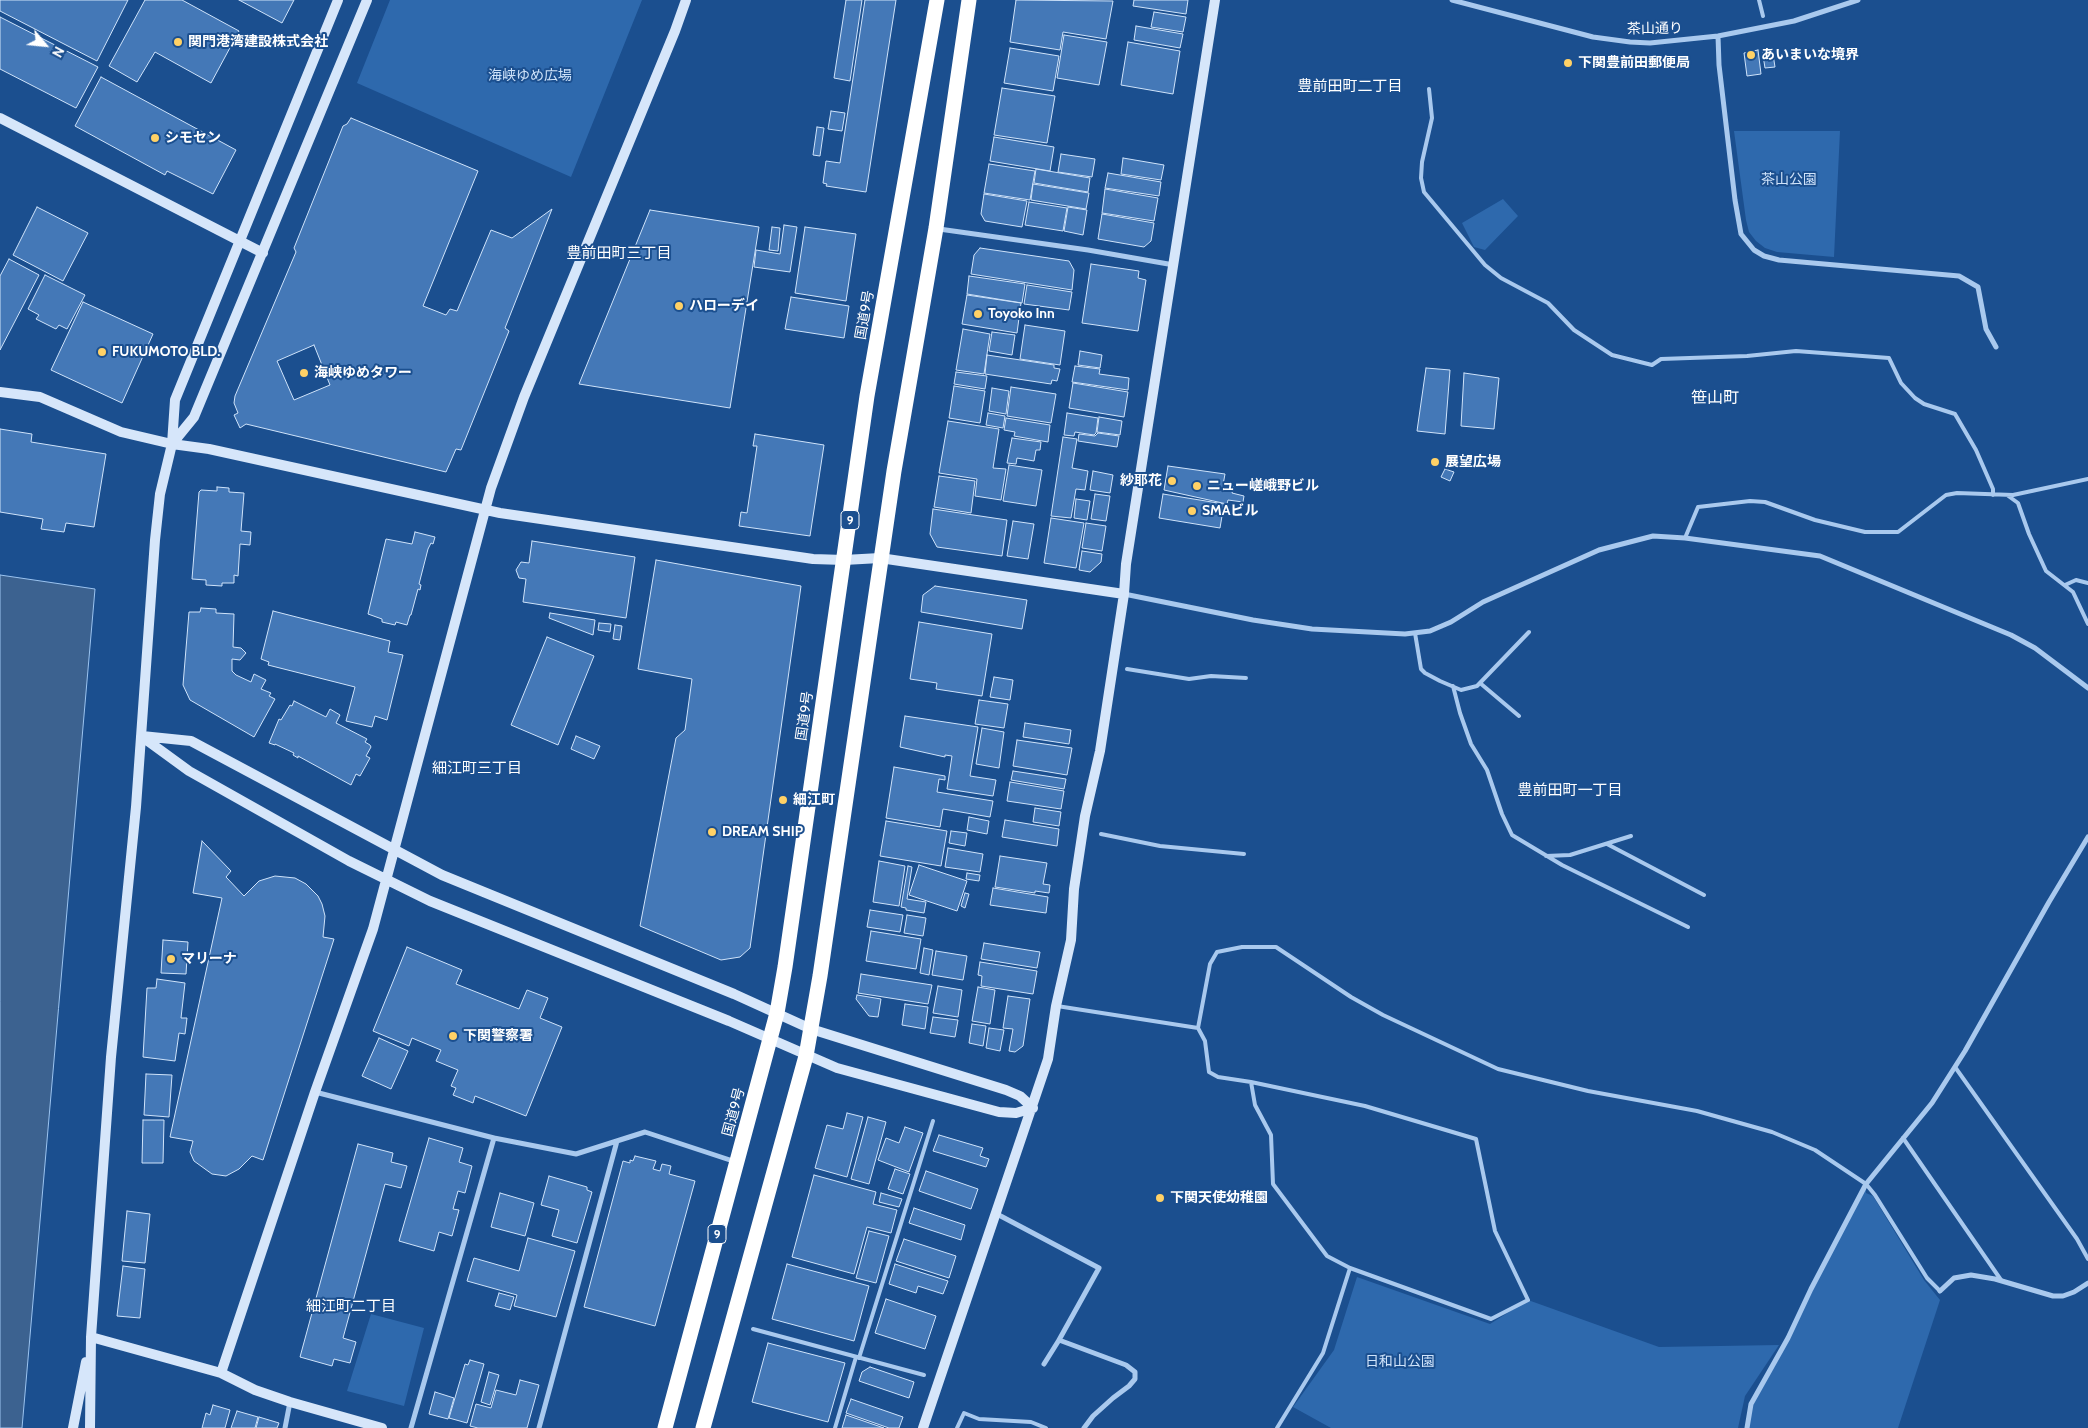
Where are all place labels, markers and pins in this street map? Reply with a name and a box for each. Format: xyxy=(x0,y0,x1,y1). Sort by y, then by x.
place label: 関門港湾建設株式会社 xyxy=(188,34,328,50)
marker: 関門港湾建設株式会社 xyxy=(172,36,184,48)
place label: あいまいな境界 xyxy=(1761,47,1859,63)
marker: あいまいな境界 xyxy=(1745,49,1757,61)
place label: 下関豊前田郵便局 xyxy=(1578,55,1690,71)
marker: 下関豊前田郵便局 xyxy=(1562,57,1574,69)
place label: シモセン xyxy=(165,130,221,146)
marker: シモセン xyxy=(149,132,161,144)
place label: ハローデイ xyxy=(689,298,759,314)
marker: ハローデイ xyxy=(673,300,685,312)
place label: Toyoko Inn xyxy=(988,306,1055,322)
marker: Toyoko Inn xyxy=(972,308,984,320)
place label: FUKUMOTO BLD. xyxy=(112,344,220,360)
marker: FUKUMOTO BLD. xyxy=(96,346,108,358)
place label: 海峡ゆめタワー xyxy=(314,365,412,381)
marker: 海峡ゆめタワー xyxy=(298,367,310,379)
place label: 展望広場 xyxy=(1445,454,1501,470)
marker: 展望広場 xyxy=(1429,456,1441,468)
place label: 紗耶花 xyxy=(1120,473,1162,489)
marker: 紗耶花 xyxy=(1166,475,1178,487)
place label: ニュー嵯峨野ビル xyxy=(1207,478,1319,494)
marker: ニュー嵯峨野ビル xyxy=(1191,480,1203,492)
place label: SMAビル xyxy=(1202,503,1259,519)
marker: SMAビル xyxy=(1186,505,1198,517)
place label: 細江町 xyxy=(793,792,835,808)
marker: 細江町 xyxy=(777,794,789,806)
place label: DREAM SHIP xyxy=(722,824,803,840)
marker: DREAM SHIP xyxy=(706,826,718,838)
place label: マリーナ xyxy=(181,951,237,967)
marker: マリーナ xyxy=(165,953,177,965)
place label: 下関警察署 xyxy=(463,1028,533,1044)
marker: 下関警察署 xyxy=(447,1030,459,1042)
place label: 下関天使幼稚園 xyxy=(1170,1190,1268,1206)
marker: 下関天使幼稚園 xyxy=(1154,1192,1166,1204)

